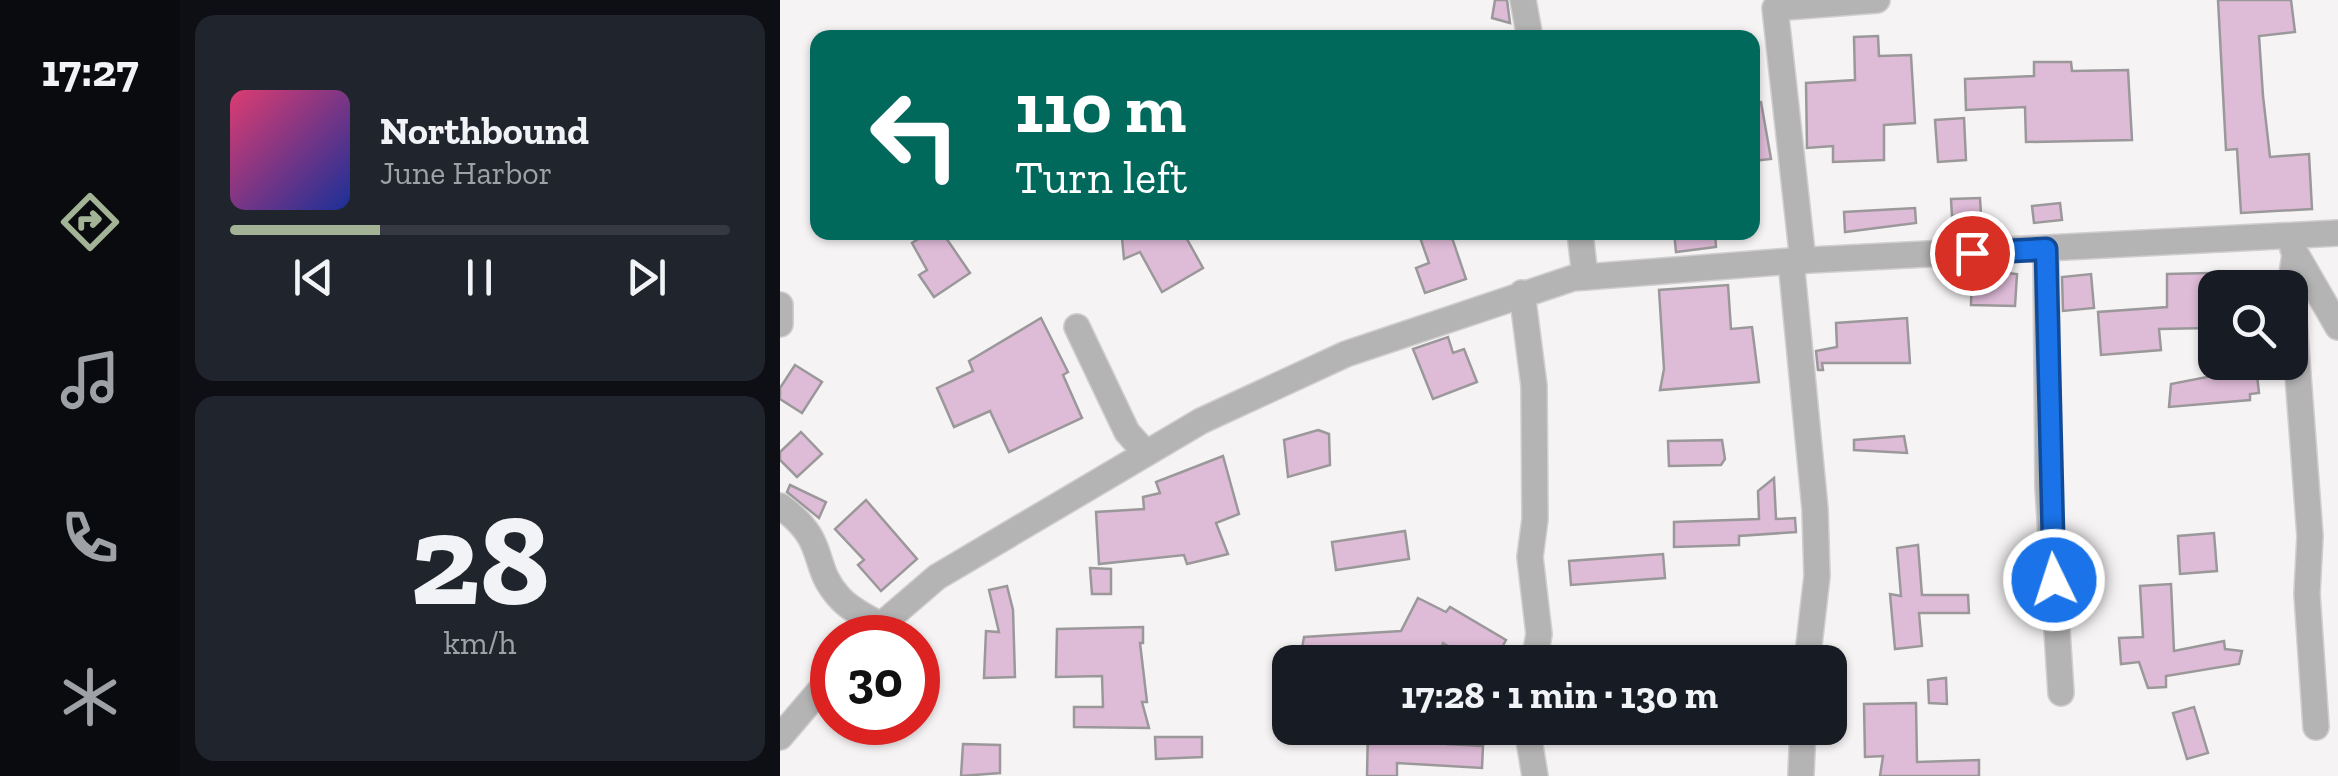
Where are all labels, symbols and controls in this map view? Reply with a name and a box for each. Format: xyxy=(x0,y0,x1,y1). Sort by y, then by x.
text: 17:27 xyxy=(41,44,139,98)
text: 110 m xyxy=(1015,66,1186,150)
icon: left xyxy=(850,70,980,200)
text: Northbound xyxy=(380,108,589,154)
text: Turn left xyxy=(1015,151,1187,205)
text: June Harbor xyxy=(380,154,552,192)
icon: directions xyxy=(55,187,125,257)
pin xyxy=(1930,211,2015,296)
icon: arrive xyxy=(1945,226,2000,281)
icon: previous xyxy=(286,250,341,305)
icon: pause xyxy=(452,250,507,305)
icon: next xyxy=(619,250,674,305)
map controls xyxy=(2198,270,2308,380)
button: search xyxy=(2198,270,2308,380)
icon: music xyxy=(55,345,125,415)
text: 28 xyxy=(410,481,550,637)
icon: phone xyxy=(55,503,125,573)
position arrow xyxy=(2002,528,2106,632)
speed limit sign: 30 xyxy=(810,615,940,745)
text: km/h xyxy=(443,624,517,662)
icon: climate xyxy=(55,662,125,732)
text: 17:28 · 1 min · 130 m xyxy=(1401,672,1718,718)

